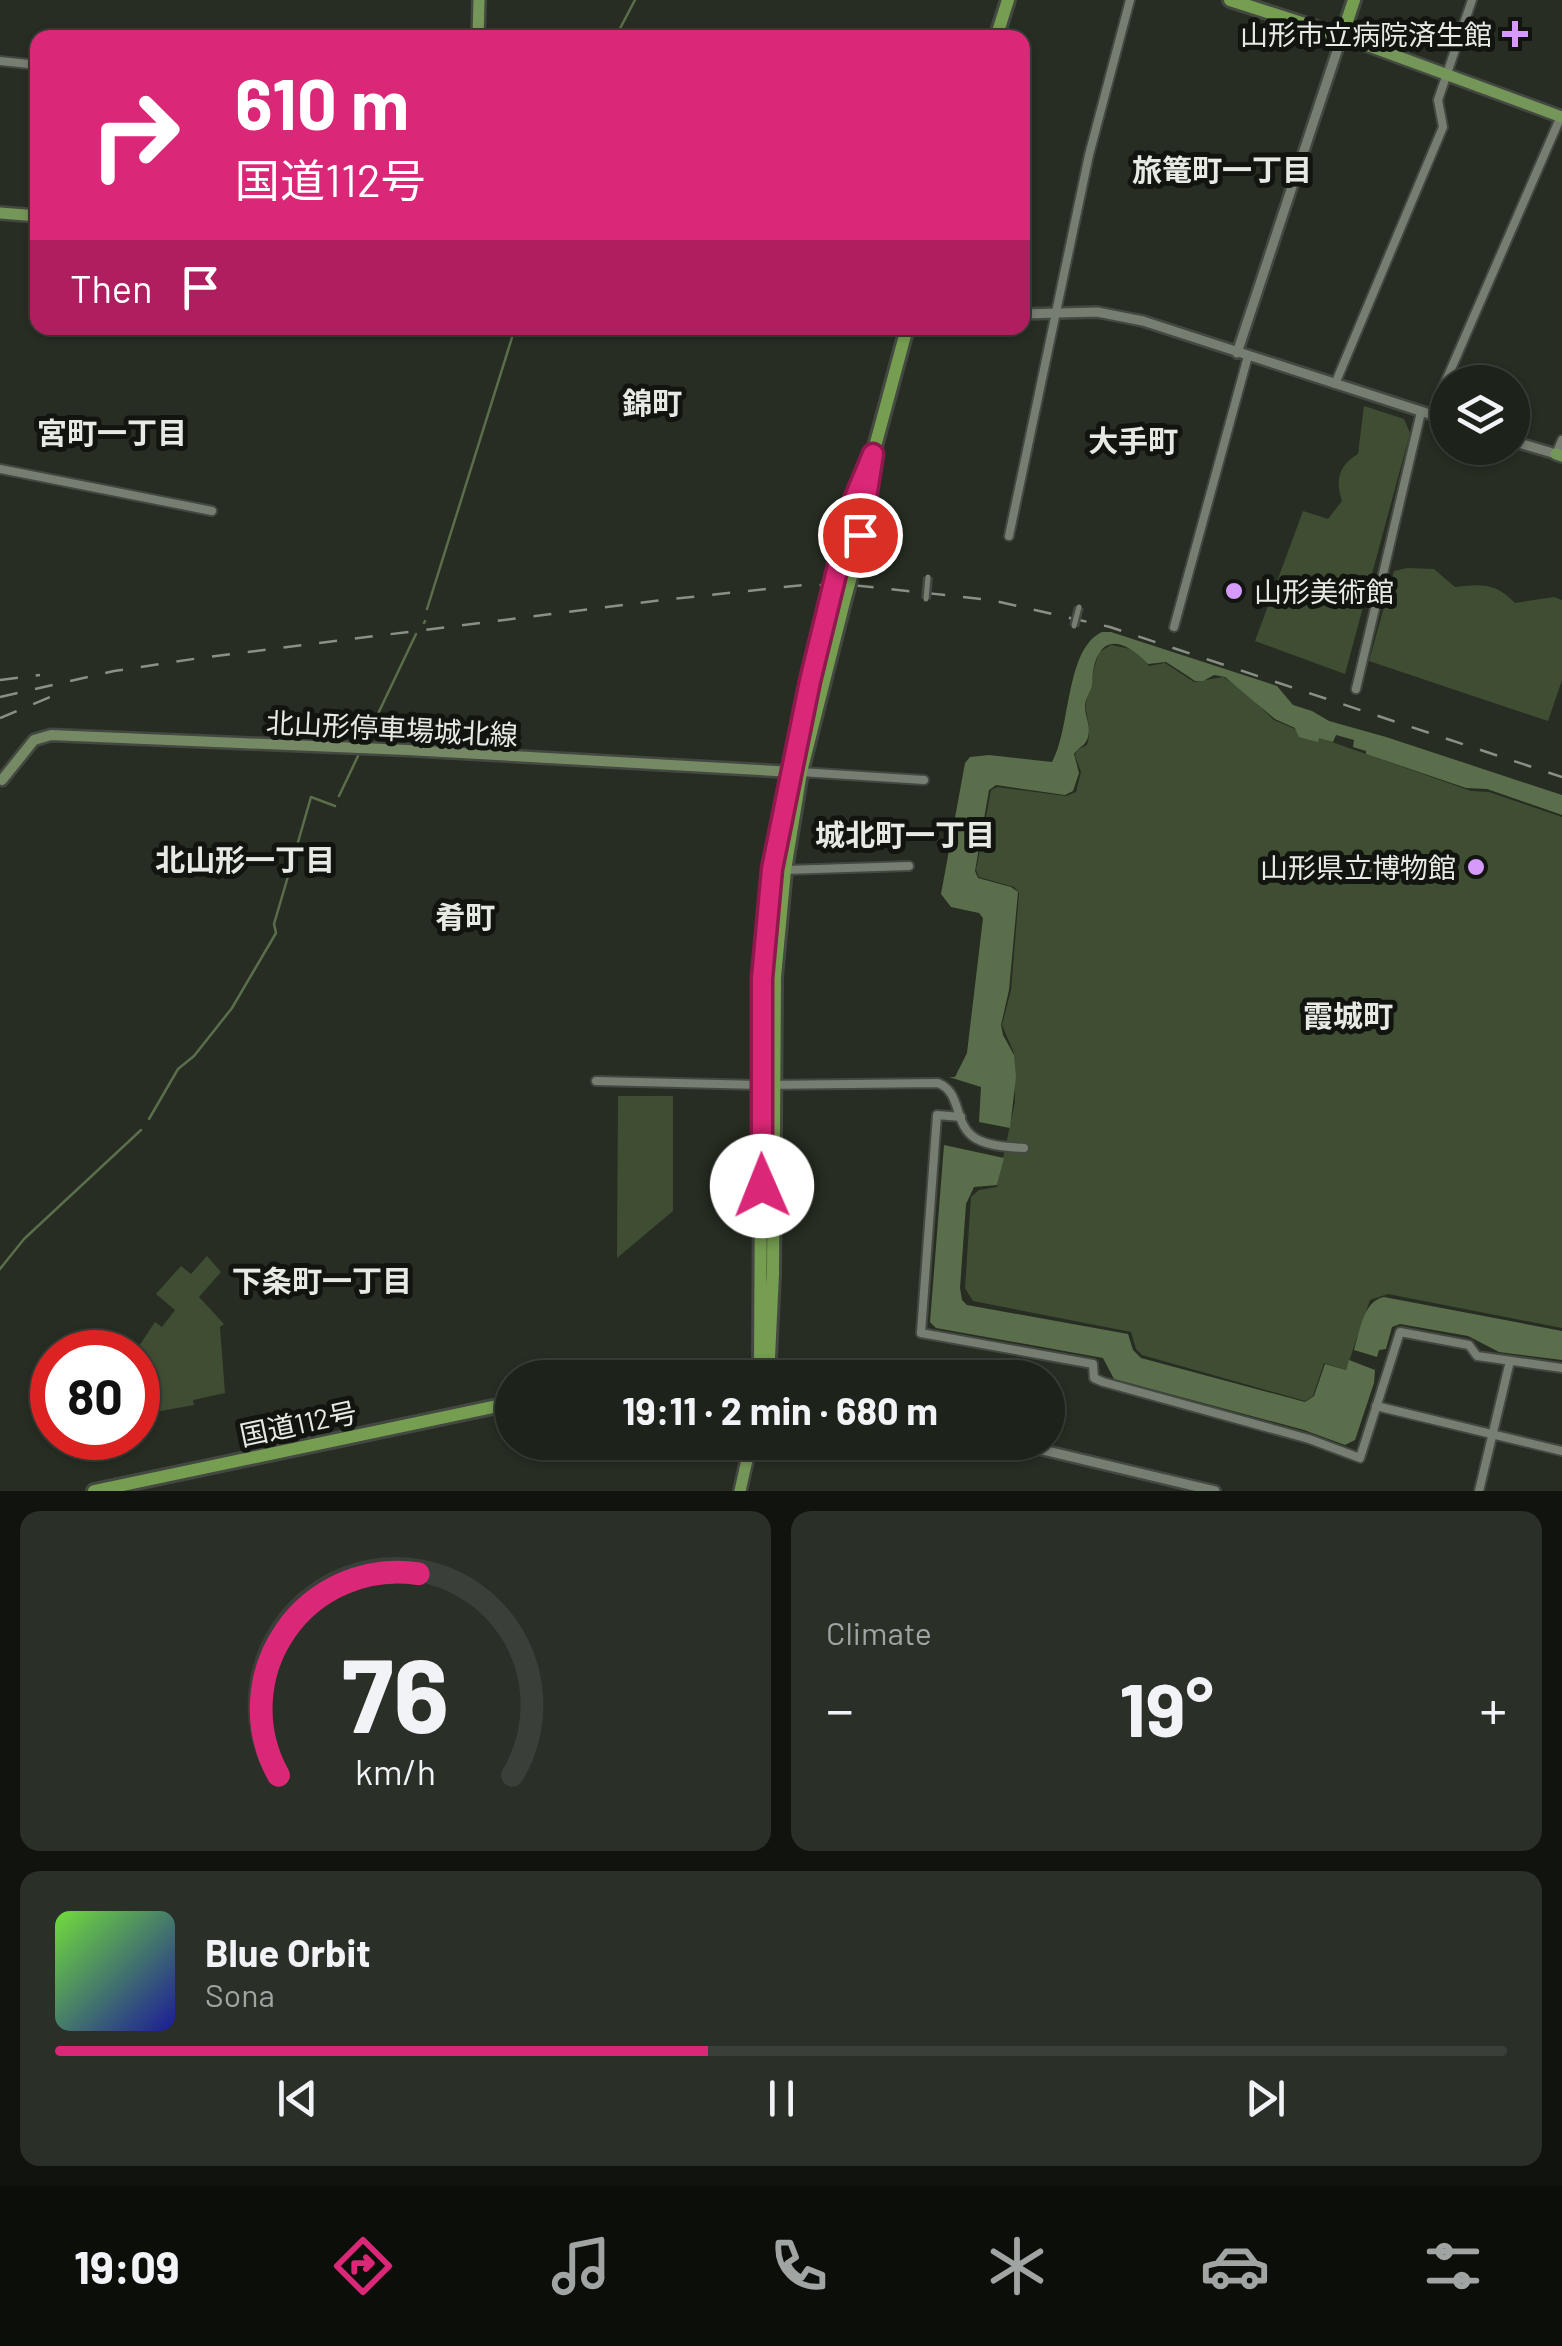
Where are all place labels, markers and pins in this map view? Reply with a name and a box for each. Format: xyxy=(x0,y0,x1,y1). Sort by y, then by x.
place label: 山形市立病院済生館 xyxy=(1240,17,1492,51)
marker: 山形市立病院済生館 xyxy=(1502,21,1528,47)
pin xyxy=(818,493,903,578)
place label: 山形美術館 xyxy=(1254,574,1394,608)
marker: 山形美術館 xyxy=(1223,580,1245,602)
place label: 山形県立博物館 xyxy=(1260,850,1456,884)
marker: 山形県立博物館 xyxy=(1465,856,1487,878)

